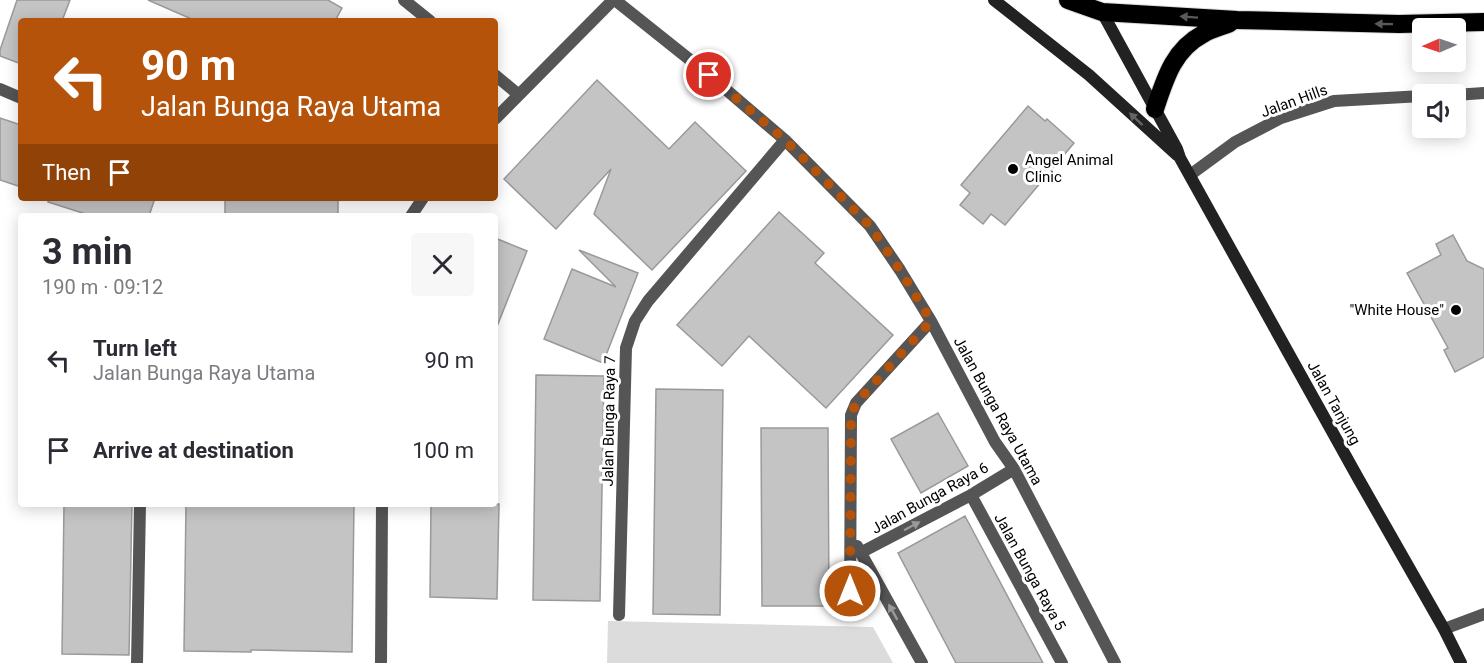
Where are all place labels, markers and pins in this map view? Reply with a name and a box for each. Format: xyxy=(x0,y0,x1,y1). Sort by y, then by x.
pin xyxy=(683,49,734,100)
place label: Angel Animal Clinic xyxy=(1025,151,1114,186)
marker: Angel Animal Clinic xyxy=(1006,162,1020,176)
place label: "White House" xyxy=(1349,301,1444,319)
marker: "White House" xyxy=(1449,303,1463,317)

